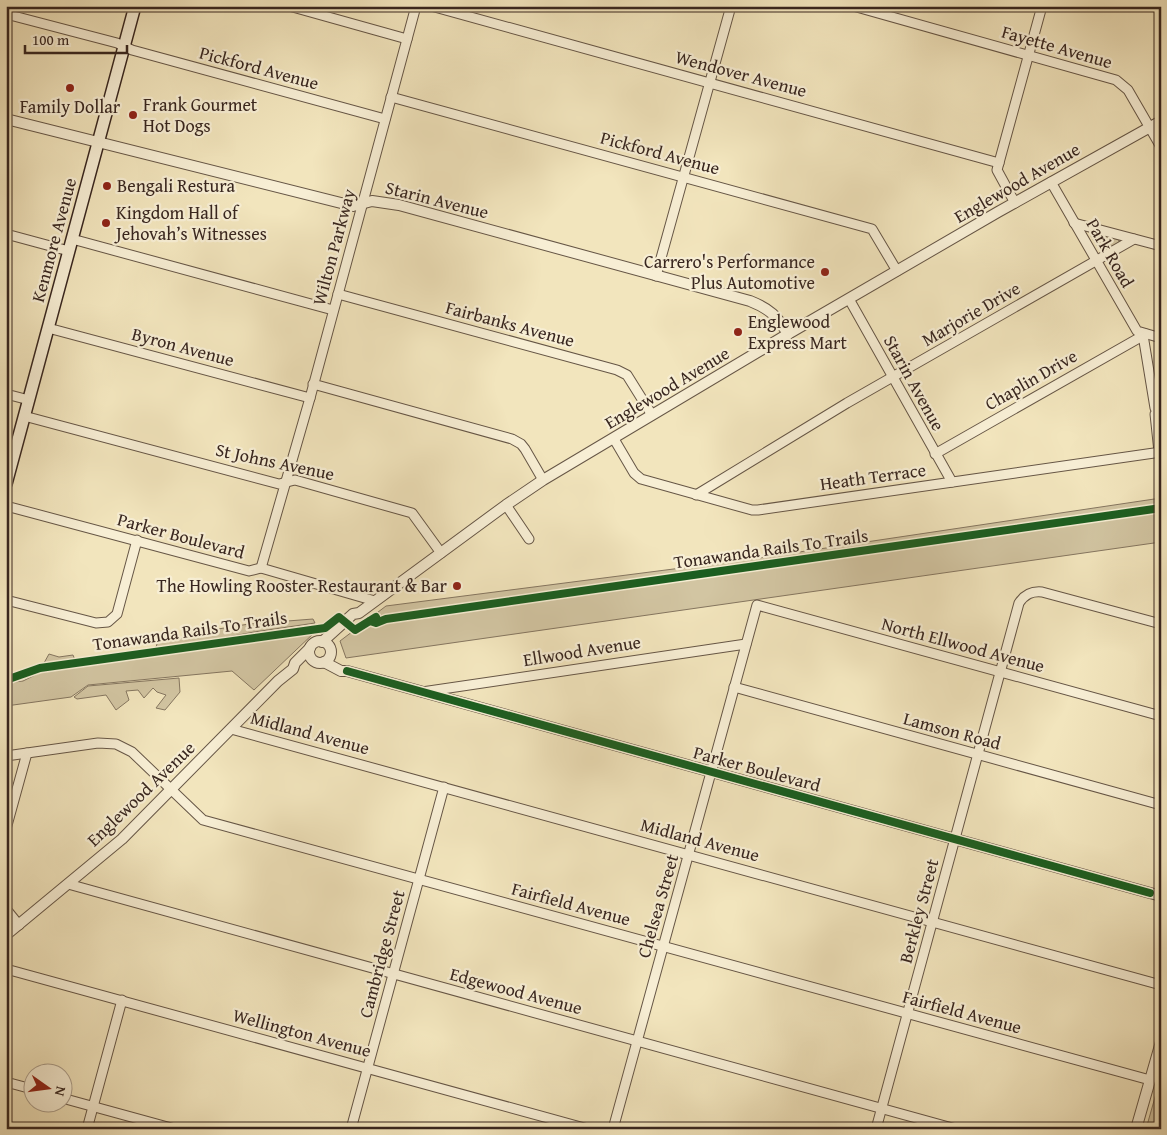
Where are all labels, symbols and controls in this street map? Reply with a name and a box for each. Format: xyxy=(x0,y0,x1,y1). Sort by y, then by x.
street label: Fayette Avenue xyxy=(999,18,1116,75)
scale bar xyxy=(25,22,128,54)
text: 100 m xyxy=(32,29,70,50)
street label: Pickford Avenue xyxy=(196,39,322,96)
street label: Wendover Avenue xyxy=(672,43,810,104)
marker: Family Dollar xyxy=(64,82,76,94)
place label: Frank Gourmet Hot Dogs xyxy=(143,91,258,139)
place label: Family Dollar xyxy=(20,93,121,120)
marker: Frank Gourmet Hot Dogs xyxy=(127,109,139,121)
street label: Pickford Avenue xyxy=(597,124,723,181)
street label: Englewood Avenue xyxy=(949,136,1085,230)
place label: Bengali Restura xyxy=(117,172,236,199)
street label: Starin Avenue xyxy=(383,174,492,225)
street label: Kenmore Avenue xyxy=(24,175,83,305)
marker: Bengali Restura xyxy=(101,180,113,192)
street label: Wilton Parkway xyxy=(305,186,362,308)
place label: Kingdom Hall of Jehovah’s Witnesses xyxy=(114,199,267,247)
street label: Park Road xyxy=(1080,213,1141,293)
marker: Kingdom Hall of Jehovah’s Witnesses xyxy=(100,217,112,229)
place label: Carrero's Performance Plus Automotive xyxy=(644,248,815,296)
marker: Carrero's Performance Plus Automotive xyxy=(819,266,831,278)
street label: Marjorie Drive xyxy=(916,274,1025,353)
street label: Fairbanks Avenue xyxy=(443,293,578,354)
place label: Englewood Express Mart xyxy=(748,308,848,356)
street label: Byron Avenue xyxy=(129,320,237,373)
marker: Englewood Express Mart xyxy=(732,326,744,338)
street label: Starin Avenue xyxy=(877,330,952,435)
street label: Englewood Avenue xyxy=(599,340,734,436)
street label: Chaplin Drive xyxy=(980,342,1082,417)
street label: St Johns Avenue xyxy=(213,436,337,487)
street label: Heath Terrace xyxy=(818,456,928,497)
street label: Parker Boulevard xyxy=(114,506,248,566)
street label: Tonawanda Rails To Trails xyxy=(672,522,870,576)
place label: The Howling Rooster Restaurant & Bar xyxy=(157,572,448,599)
marker: The Howling Rooster Restaurant & Bar xyxy=(451,580,463,592)
street label: Tonawanda Rails To Trails xyxy=(91,604,289,658)
street label: North Ellwood Avenue xyxy=(879,610,1048,679)
street label: Ellwood Avenue xyxy=(521,628,643,673)
street label: Midland Avenue xyxy=(248,704,373,761)
street label: Lamson Road xyxy=(900,705,1004,757)
street label: Englewood Avenue xyxy=(80,735,201,852)
street label: Parker Boulevard xyxy=(690,739,824,799)
street label: Midland Avenue xyxy=(638,811,763,868)
street label: Chelsea Street xyxy=(630,850,685,961)
street label: Berkley Street xyxy=(892,855,946,966)
street label: Fairfield Avenue xyxy=(509,875,634,932)
street label: Cambridge Street xyxy=(351,886,412,1021)
street label: Edgewood Avenue xyxy=(447,960,585,1021)
street label: Fairfield Avenue xyxy=(900,983,1025,1040)
street label: Wellington Avenue xyxy=(230,1001,374,1064)
north arrow xyxy=(22,1062,72,1112)
text: N xyxy=(50,1084,71,1099)

